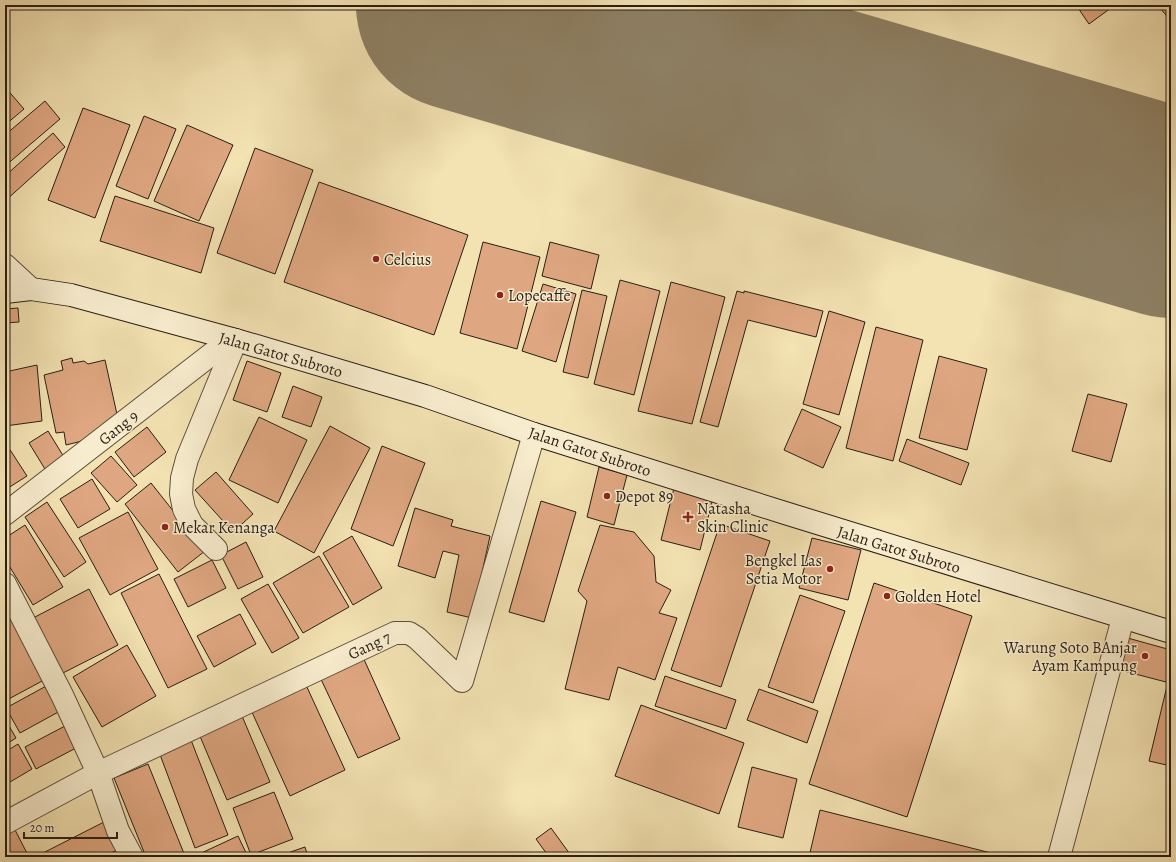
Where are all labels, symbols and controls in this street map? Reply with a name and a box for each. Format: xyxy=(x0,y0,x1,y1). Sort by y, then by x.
place label: Celcius xyxy=(384,249,431,271)
marker: Celcius xyxy=(371,254,381,264)
place label: Lopecaffe xyxy=(508,285,571,307)
marker: Lopecaffe xyxy=(495,290,505,300)
street label: Jalan Gatot Subroto xyxy=(216,327,345,383)
street label: Gang 9 xyxy=(94,405,143,450)
street label: Jalan Gatot Subroto xyxy=(526,422,654,482)
place label: Depot 89 xyxy=(615,486,673,508)
marker: Depot 89 xyxy=(602,491,612,501)
place label: Natasha Skin Clinic xyxy=(697,498,768,538)
marker: Natasha Skin Clinic xyxy=(682,511,694,523)
place label: Mekar Kenanga xyxy=(173,517,275,539)
street label: Jalan Gatot Subroto xyxy=(834,521,963,579)
marker: Mekar Kenanga xyxy=(160,522,170,532)
place label: Bengkel Las Setia Motor xyxy=(745,550,822,590)
marker: Bengkel Las Setia Motor xyxy=(825,564,835,574)
place label: Golden Hotel xyxy=(895,586,981,608)
marker: Golden Hotel xyxy=(882,591,892,601)
street label: Gang 7 xyxy=(345,626,395,665)
place label: Warung Soto BAnjar Ayam Kampung xyxy=(1003,637,1137,677)
marker: Warung Soto BAnjar Ayam Kampung xyxy=(1140,651,1150,661)
scale bar xyxy=(24,814,117,840)
text: 20 m xyxy=(30,820,54,836)

